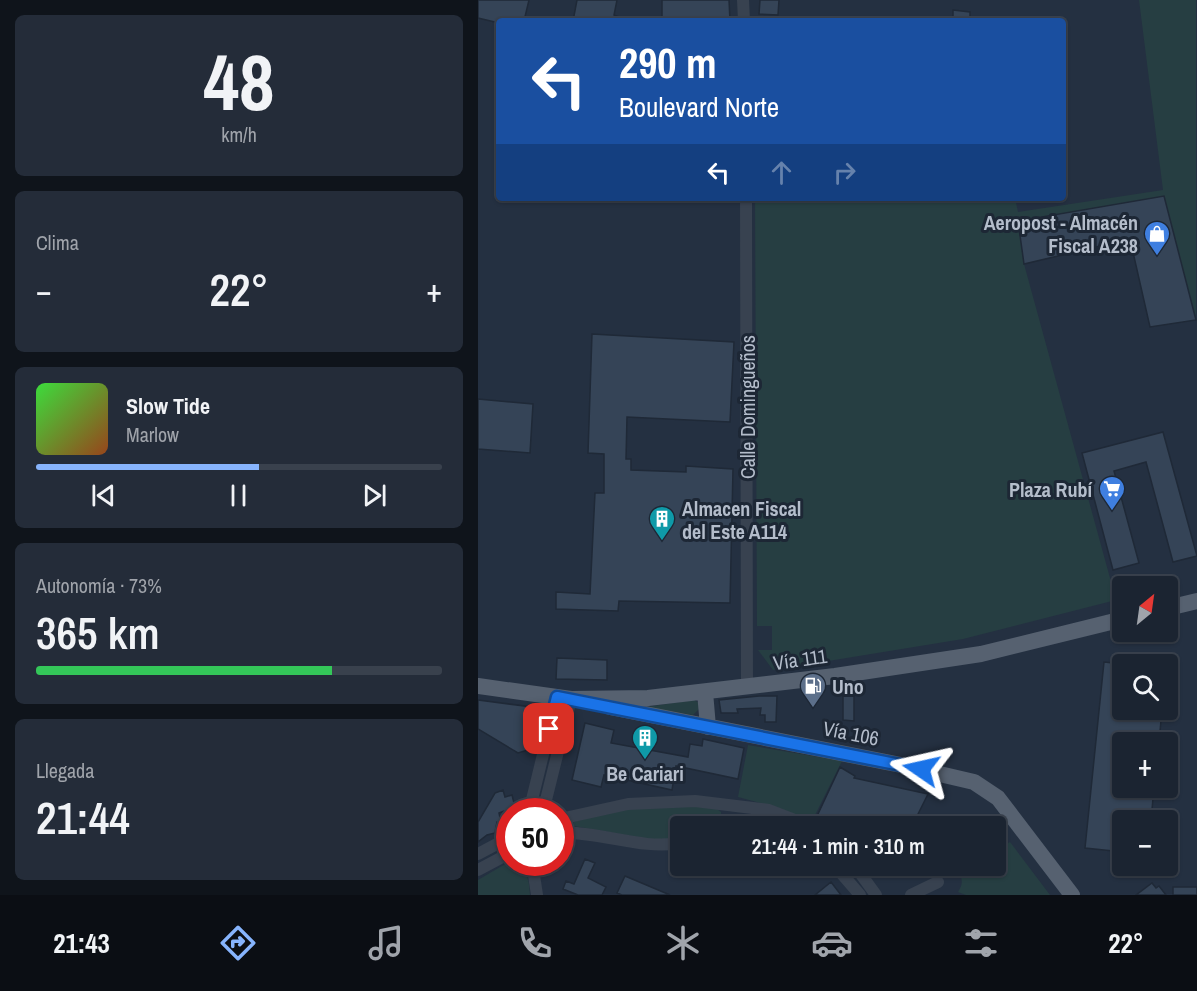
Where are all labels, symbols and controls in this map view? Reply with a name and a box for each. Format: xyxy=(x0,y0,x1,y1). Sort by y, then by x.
text: 48 xyxy=(203,29,275,134)
text: 290 m xyxy=(619,35,717,91)
icon: left xyxy=(520,42,598,120)
text: Boulevard Norte xyxy=(619,89,779,125)
text: km/h xyxy=(221,121,257,148)
icon: left xyxy=(702,156,735,189)
icon: ahead xyxy=(765,156,798,189)
icon: right xyxy=(828,156,861,189)
place label: Aeropost - Almacén Fiscal A238 xyxy=(984,209,1138,259)
shop icon: Aeropost - Almacén Fiscal A238 xyxy=(1142,219,1172,257)
text: Clima xyxy=(36,229,79,256)
text: 22° xyxy=(209,259,269,320)
text: − xyxy=(36,268,52,312)
text: + xyxy=(426,268,442,312)
street label: Calle Domingueños xyxy=(734,335,761,479)
text: Slow Tide xyxy=(126,391,210,421)
text: Marlow xyxy=(126,421,179,448)
supermarket icon: Plaza Rubí xyxy=(1097,474,1127,512)
place label: Plaza Rubí xyxy=(1009,476,1093,503)
icon: previous xyxy=(87,479,120,512)
icon: pause xyxy=(222,479,255,512)
icon: next xyxy=(358,479,391,512)
place label: Almacen Fiscal del Este A114 xyxy=(682,495,801,545)
building icon: Almacen Fiscal del Este A114 xyxy=(647,504,677,542)
text: Autonomía · 73% xyxy=(36,572,162,599)
north arrow xyxy=(1112,576,1178,642)
map controls xyxy=(1112,576,1178,876)
text: 365 km xyxy=(36,602,160,663)
street label: Vía 111 xyxy=(771,642,829,676)
button: search xyxy=(1112,654,1178,720)
fuel station icon: Uno xyxy=(798,671,828,709)
place label: Uno xyxy=(832,673,864,700)
pin xyxy=(523,703,574,754)
icon: arrive xyxy=(532,712,565,745)
street label: Vía 106 xyxy=(821,714,881,752)
building icon: Be Cariari xyxy=(630,723,660,761)
button: + xyxy=(1112,732,1178,798)
position arrow xyxy=(889,737,953,801)
text: Llegada xyxy=(36,757,94,784)
place label: Be Cariari xyxy=(606,760,684,787)
text: 21:44 xyxy=(36,787,130,848)
speed limit sign: 50 xyxy=(496,798,574,876)
button: − xyxy=(1112,810,1178,876)
text: 21:44 · 1 min · 310 m xyxy=(751,831,925,861)
icon: directions xyxy=(217,922,259,964)
icon: music xyxy=(365,922,407,964)
icon: phone xyxy=(514,922,556,964)
icon: climate xyxy=(662,922,704,964)
icon: car xyxy=(811,922,853,964)
icon: filters xyxy=(960,922,1002,964)
text: 21:43 xyxy=(53,925,110,961)
text: 22° xyxy=(1108,925,1144,961)

